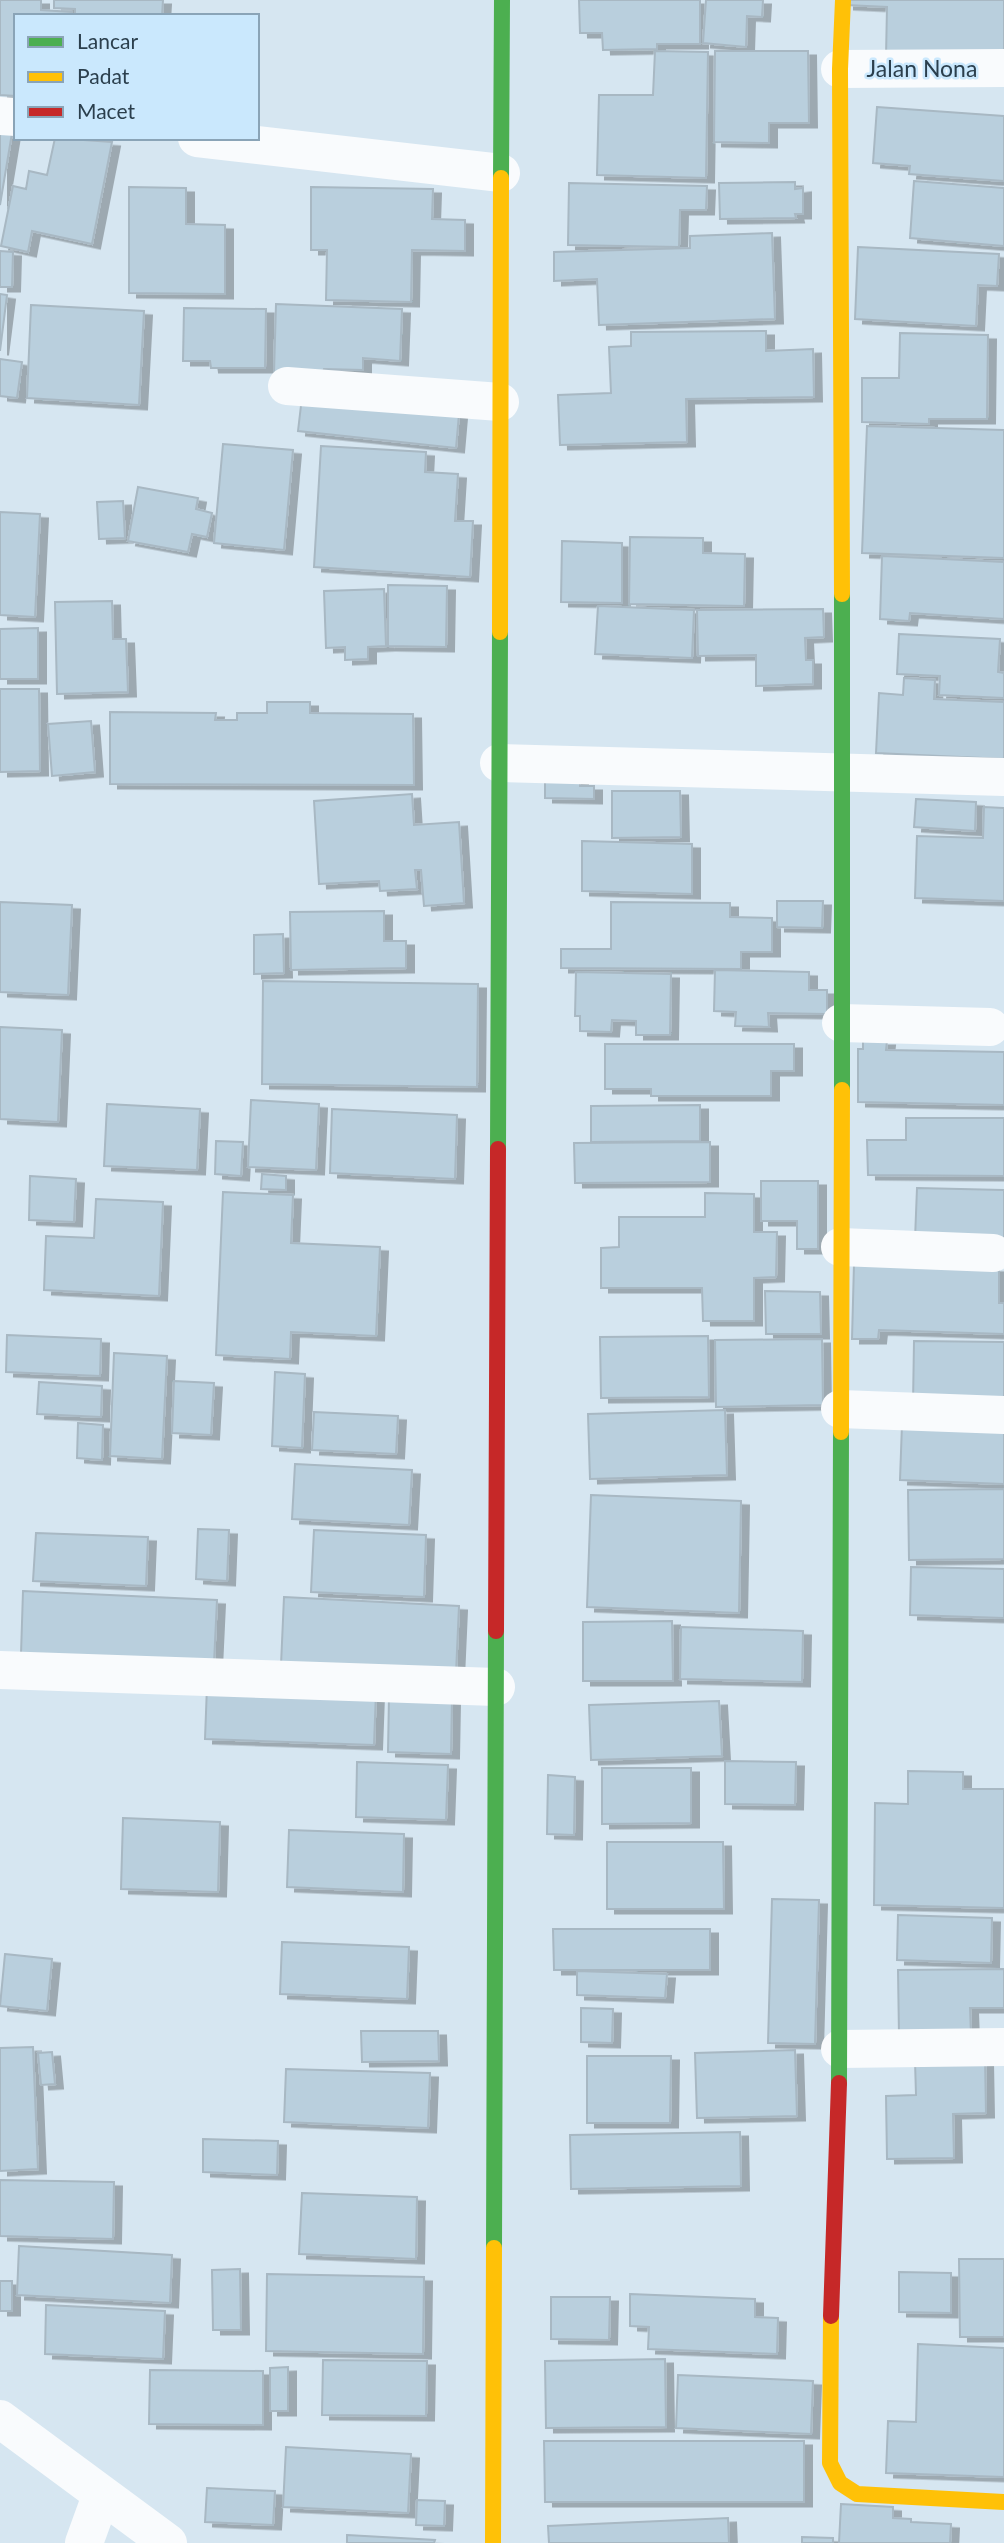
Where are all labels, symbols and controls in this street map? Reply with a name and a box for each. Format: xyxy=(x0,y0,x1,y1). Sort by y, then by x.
legend xyxy=(14,14,259,140)
text: Lancar xyxy=(77,28,138,53)
street label: Jalan Nona xyxy=(867,54,977,82)
text: Padat xyxy=(77,63,130,88)
text: Macet xyxy=(77,98,135,123)

